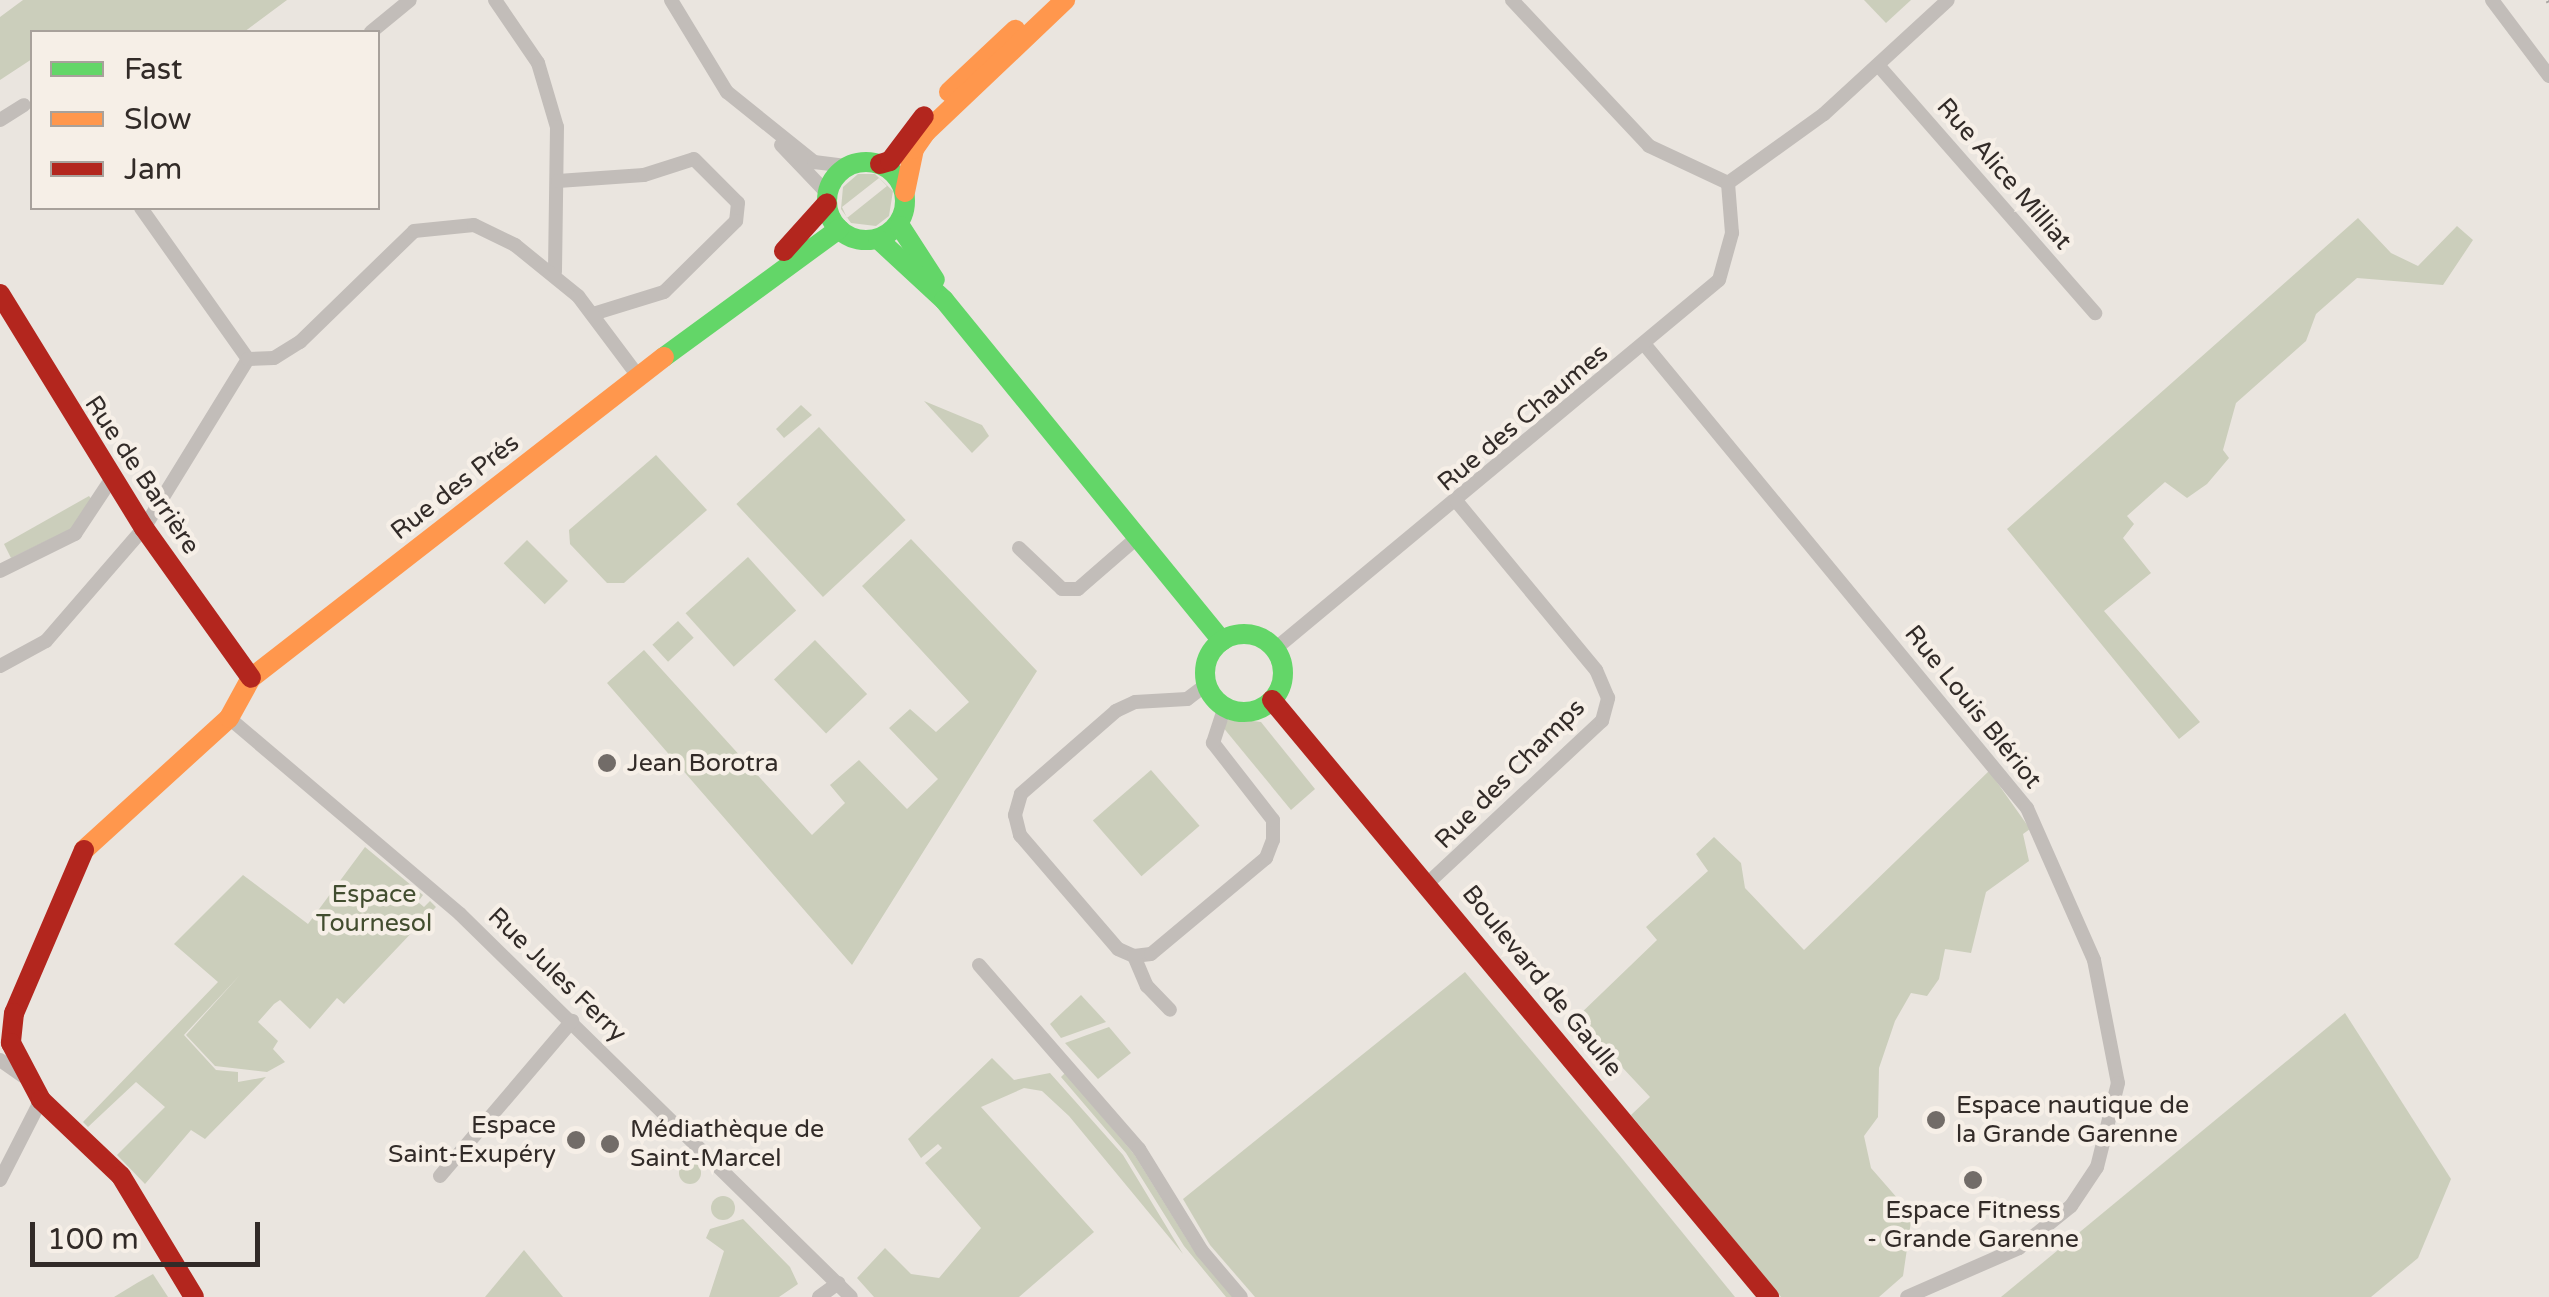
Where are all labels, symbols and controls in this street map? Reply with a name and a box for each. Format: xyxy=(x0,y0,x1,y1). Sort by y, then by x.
legend xyxy=(30,30,380,210)
text: Fast xyxy=(124,51,183,88)
street label: Rue Alice Milliat xyxy=(1930,92,2078,256)
text: Slow xyxy=(124,101,192,138)
text: Jam xyxy=(124,151,182,188)
street label: Rue des Chaumes xyxy=(1432,338,1614,498)
street label: Rue de Barrière xyxy=(78,390,206,560)
street label: Rue des Prés xyxy=(385,428,525,546)
street label: Rue Louis Blériot xyxy=(1898,619,2048,795)
street label: Rue des Champs xyxy=(1429,693,1591,855)
place label: Jean Borotra xyxy=(627,748,778,778)
marker: Jean Borotra xyxy=(596,752,618,774)
street label: Boulevard de Gaulle xyxy=(1456,879,1628,1083)
park label: Espace Tournesol xyxy=(316,880,432,939)
street label: Rue Jules Ferry xyxy=(482,902,632,1048)
place label: Espace nautique de la Grande Garenne xyxy=(1956,1091,2189,1150)
marker: Espace nautique de la Grande Garenne xyxy=(1925,1109,1947,1131)
place label: Espace Saint-Exupéry xyxy=(388,1111,556,1170)
place label: Médiathèque de Saint-Marcel xyxy=(630,1115,824,1174)
marker: Espace Saint-Exupéry xyxy=(565,1129,587,1151)
marker: Médiathèque de Saint-Marcel xyxy=(599,1133,621,1155)
marker: Espace Fitness - Grande Garenne xyxy=(1962,1169,1984,1191)
place label: Espace Fitness - Grande Garenne xyxy=(1867,1196,2079,1255)
scale bar xyxy=(35,1202,265,1264)
text: 100 m xyxy=(47,1221,139,1258)

